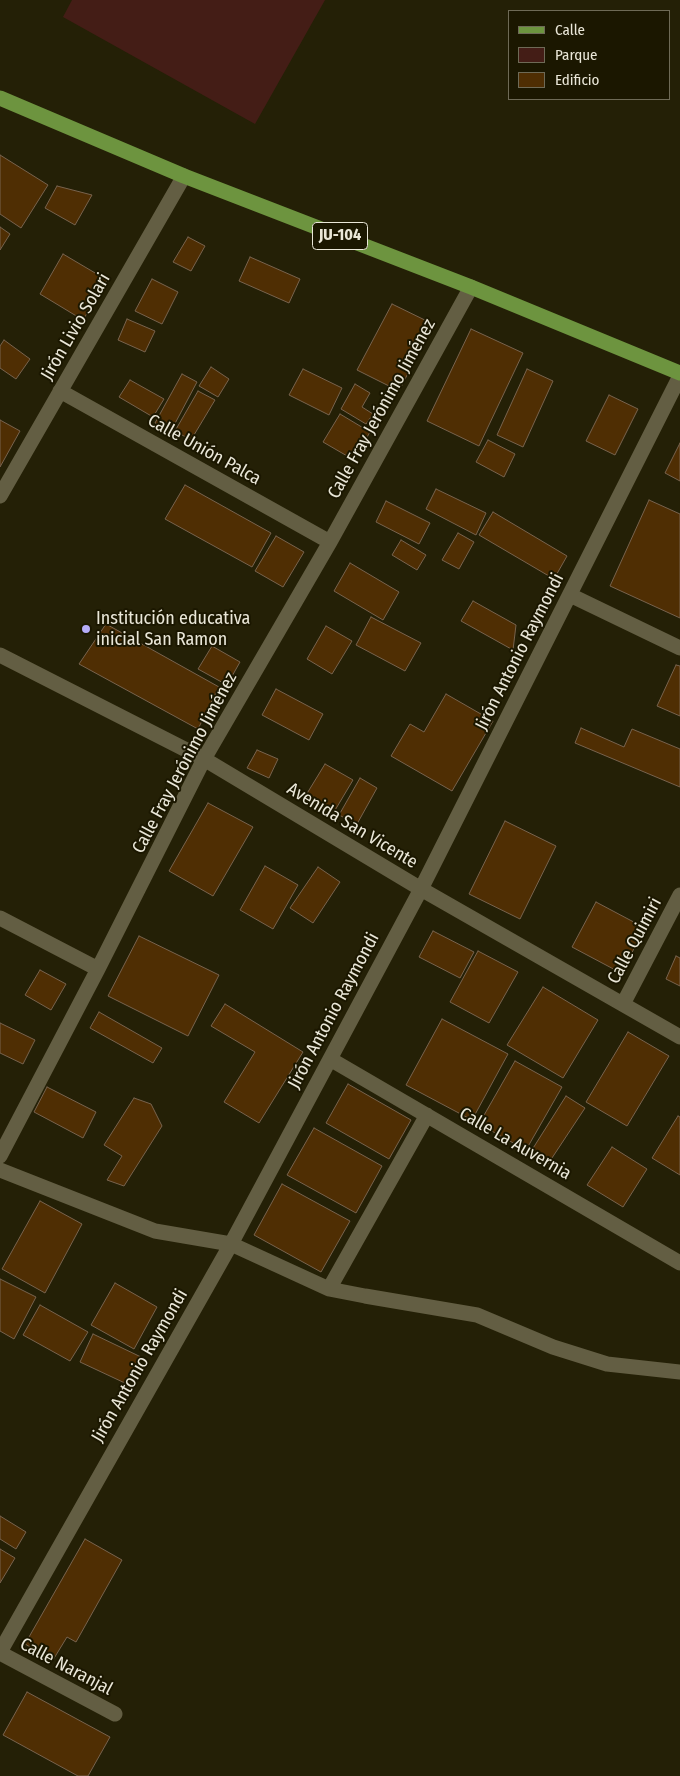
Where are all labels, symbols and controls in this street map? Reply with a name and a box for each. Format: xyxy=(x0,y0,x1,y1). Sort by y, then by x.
legend xyxy=(508,10,670,100)
text: Calle xyxy=(555,21,585,39)
text: Parque xyxy=(555,46,598,64)
text: Edificio xyxy=(555,71,600,89)
road number: JU-104 xyxy=(312,222,368,250)
street label: Jirón Livio Solari xyxy=(37,270,115,384)
street label: Calle Fray Jerónimo Jiménez xyxy=(324,315,440,503)
street label: Calle Unión Palca xyxy=(144,410,264,490)
street label: Jirón Antonio Raymondi xyxy=(471,570,569,734)
place label: Institución educativa inicial San Ramon xyxy=(96,608,250,650)
marker: Institución educativa inicial San Ramon xyxy=(80,623,92,635)
street label: Calle Fray Jerónimo Jiménez xyxy=(128,669,242,857)
street label: Avenida San Vicente xyxy=(283,779,421,873)
street label: Calle Quimiri xyxy=(603,894,667,988)
street label: Jirón Antonio Raymondi xyxy=(284,929,384,1093)
street label: Calle La Auvernia xyxy=(455,1103,575,1185)
street label: Jirón Antonio Raymondi xyxy=(87,1286,193,1446)
street label: Calle Naranjal xyxy=(16,1634,116,1700)

